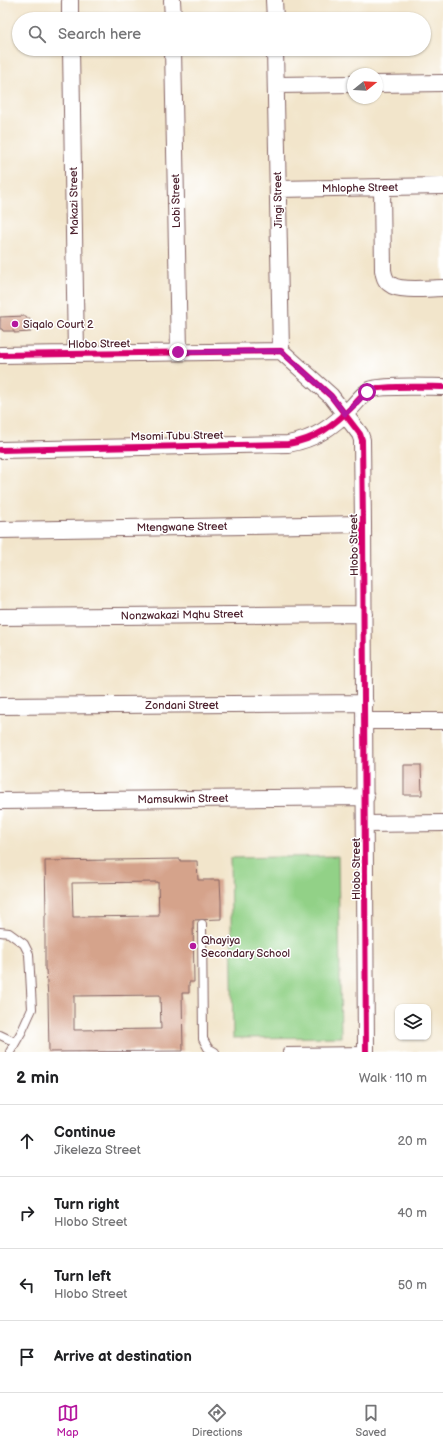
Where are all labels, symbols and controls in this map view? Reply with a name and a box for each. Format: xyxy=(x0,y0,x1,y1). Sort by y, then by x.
search box xyxy=(12,12,431,56)
icon: search xyxy=(26,23,48,45)
text: Search here xyxy=(58,25,141,44)
north arrow xyxy=(347,68,383,104)
street label: Makazi Street xyxy=(67,166,81,235)
street label: Jingi Street xyxy=(271,171,285,228)
street label: Lobi Street xyxy=(169,173,183,228)
street label: Mhlophe Street xyxy=(322,181,399,195)
place label: Siqalo Court 2 xyxy=(23,318,94,331)
marker: Siqalo Court 2 xyxy=(10,319,20,329)
street label: Hlobo Street xyxy=(68,337,131,351)
route end xyxy=(169,343,187,361)
route start xyxy=(358,383,376,401)
street label: Msomi Tubu Street xyxy=(131,429,224,443)
street label: Hlobo Street xyxy=(347,513,361,576)
street label: Mtengwane Street xyxy=(136,520,228,534)
street label: Nonzwakazi Mqhu Street xyxy=(121,607,244,623)
street label: Zondani Street xyxy=(144,699,219,712)
street label: Mamsukwin Street xyxy=(137,792,229,806)
street label: Hlobo Street xyxy=(350,837,363,900)
place label: Qhayiya Secondary School xyxy=(201,934,290,960)
marker: Qhayiya Secondary School xyxy=(188,941,198,951)
map controls xyxy=(395,1004,431,1040)
button: layers xyxy=(395,1004,431,1040)
text: 2 min xyxy=(16,1068,59,1088)
text: Walk · 110 m xyxy=(359,1070,427,1086)
text: Continue xyxy=(54,1123,116,1142)
icon: ahead xyxy=(16,1130,38,1152)
text: 20 m xyxy=(397,1133,427,1149)
text: Jikeleza Street xyxy=(54,1142,141,1158)
text: Turn right xyxy=(54,1195,119,1214)
icon: right xyxy=(16,1202,38,1224)
text: 40 m xyxy=(397,1205,427,1221)
text: Hlobo Street xyxy=(54,1214,127,1230)
text: Turn left xyxy=(54,1267,111,1286)
icon: left xyxy=(16,1274,38,1296)
text: 50 m xyxy=(398,1277,427,1293)
text: Hlobo Street xyxy=(54,1286,127,1302)
icon: arrive xyxy=(16,1346,38,1368)
text: Arrive at destination xyxy=(54,1347,192,1366)
tab: Map xyxy=(57,1402,79,1439)
tab: Directions xyxy=(192,1402,242,1439)
tab: Saved xyxy=(356,1402,386,1439)

